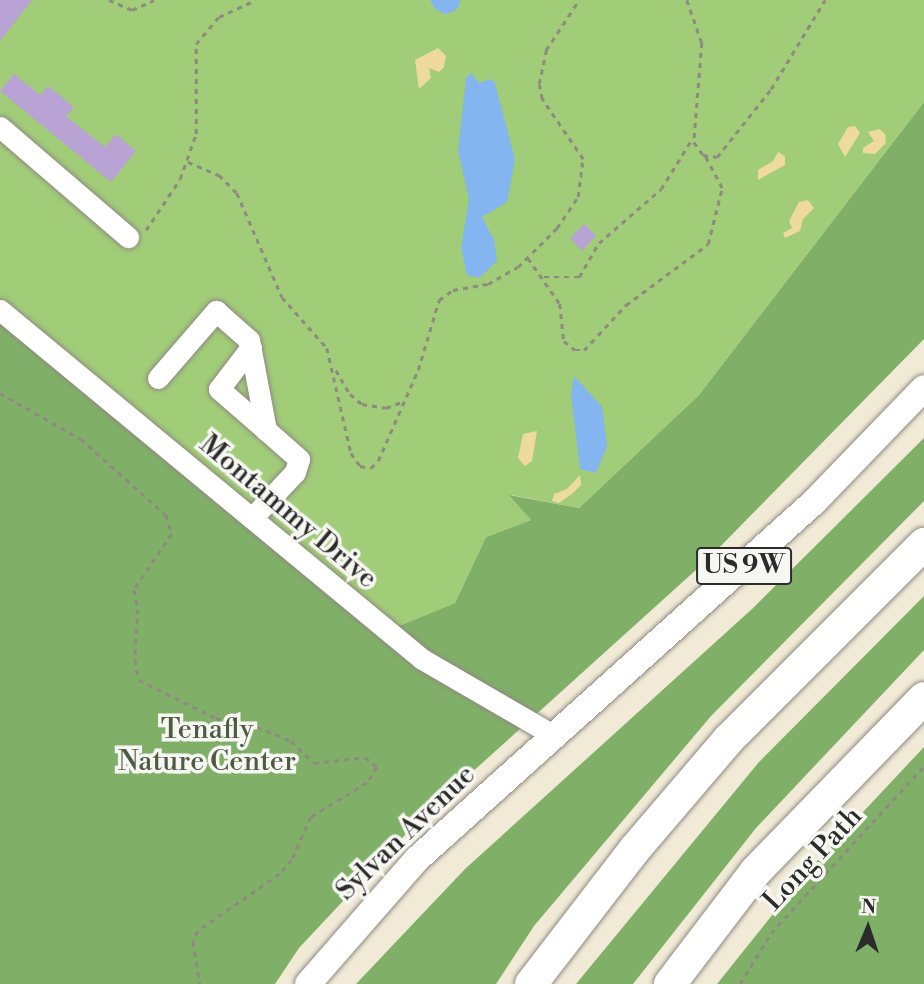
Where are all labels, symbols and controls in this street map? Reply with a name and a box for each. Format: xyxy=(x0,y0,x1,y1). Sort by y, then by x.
street label: Montammy Drive xyxy=(192,428,384,596)
road number: US 9W xyxy=(695,544,793,588)
park label: Tenafly Nature Center xyxy=(118,713,296,779)
street label: Sylvan Avenue xyxy=(329,758,483,908)
street label: Long Path xyxy=(756,800,870,918)
north arrow xyxy=(833,893,903,963)
text: N xyxy=(861,895,877,919)

